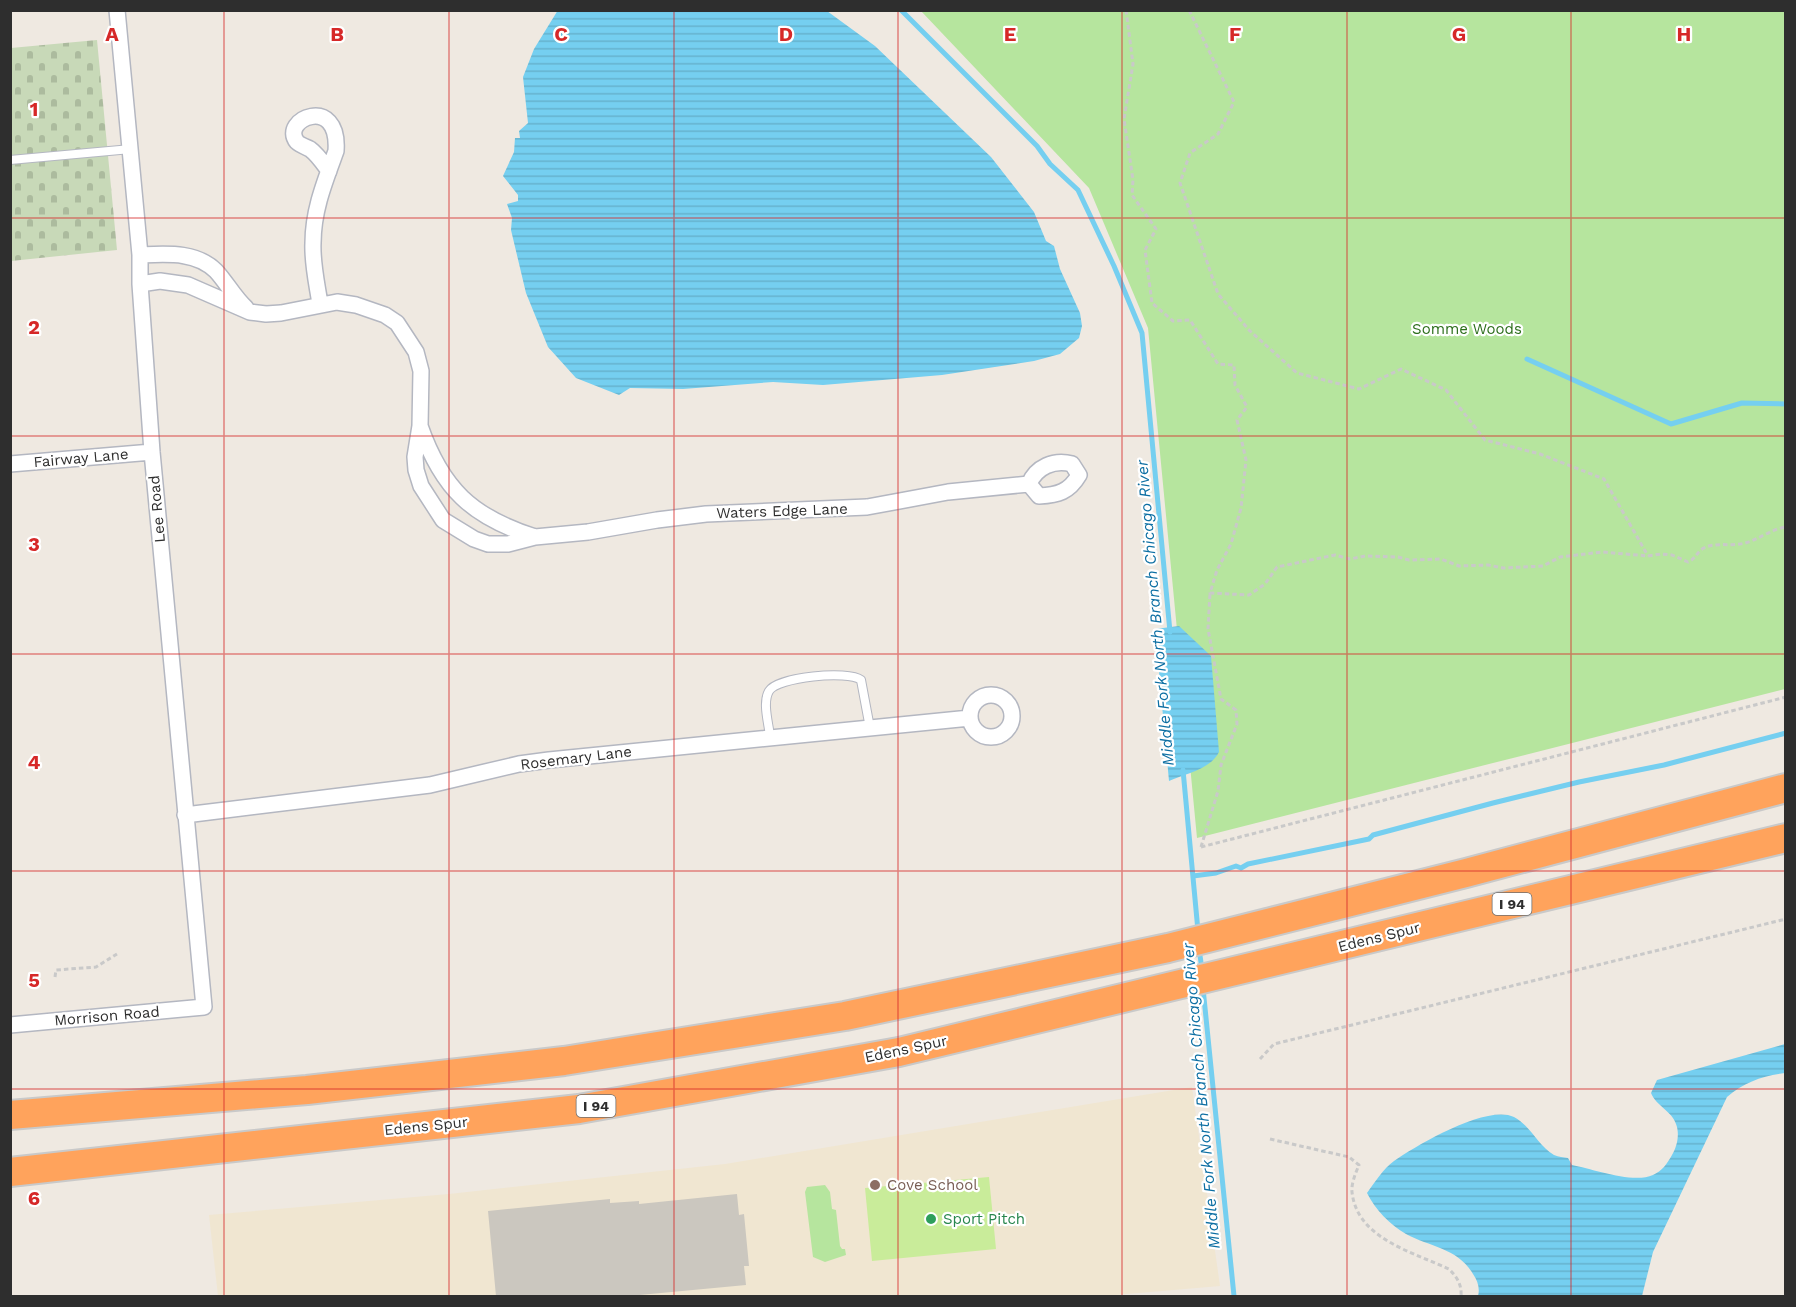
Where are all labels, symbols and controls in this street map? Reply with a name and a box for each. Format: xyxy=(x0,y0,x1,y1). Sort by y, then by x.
text: A xyxy=(105,22,119,46)
text: B xyxy=(330,22,344,46)
text: C xyxy=(554,22,568,46)
text: D xyxy=(779,22,793,46)
text: E xyxy=(1004,22,1016,46)
text: F xyxy=(1229,22,1241,46)
text: G xyxy=(1452,22,1466,46)
text: H xyxy=(1677,22,1691,46)
text: 1 xyxy=(30,97,38,121)
text: 2 xyxy=(28,315,40,339)
park label: Somme Woods xyxy=(1412,320,1522,338)
street label: Fairway Lane xyxy=(33,445,129,471)
water label: Middle Fork North Branch Chicago River xyxy=(1132,458,1178,767)
street label: Lee Road xyxy=(145,474,169,544)
street label: Waters Edge Lane xyxy=(716,500,848,522)
text: 3 xyxy=(28,532,40,556)
street label: Rosemary Lane xyxy=(519,742,633,774)
text: 4 xyxy=(28,750,41,774)
road number: I 94 xyxy=(1492,893,1532,915)
street label: Edens Spur xyxy=(1336,918,1422,956)
water label: Middle Fork North Branch Chicago River xyxy=(1178,941,1224,1250)
text: 5 xyxy=(28,968,40,992)
street label: Morrison Road xyxy=(53,1002,161,1030)
street label: Edens Spur xyxy=(863,1031,949,1067)
road number: I 94 xyxy=(576,1095,616,1117)
street label: Edens Spur xyxy=(383,1113,469,1139)
place label: Cove School xyxy=(887,1176,978,1194)
marker: Cove School xyxy=(868,1178,882,1192)
text: 6 xyxy=(28,1186,40,1210)
place label: Sport Pitch xyxy=(943,1210,1025,1228)
marker: Sport Pitch xyxy=(924,1212,938,1226)

